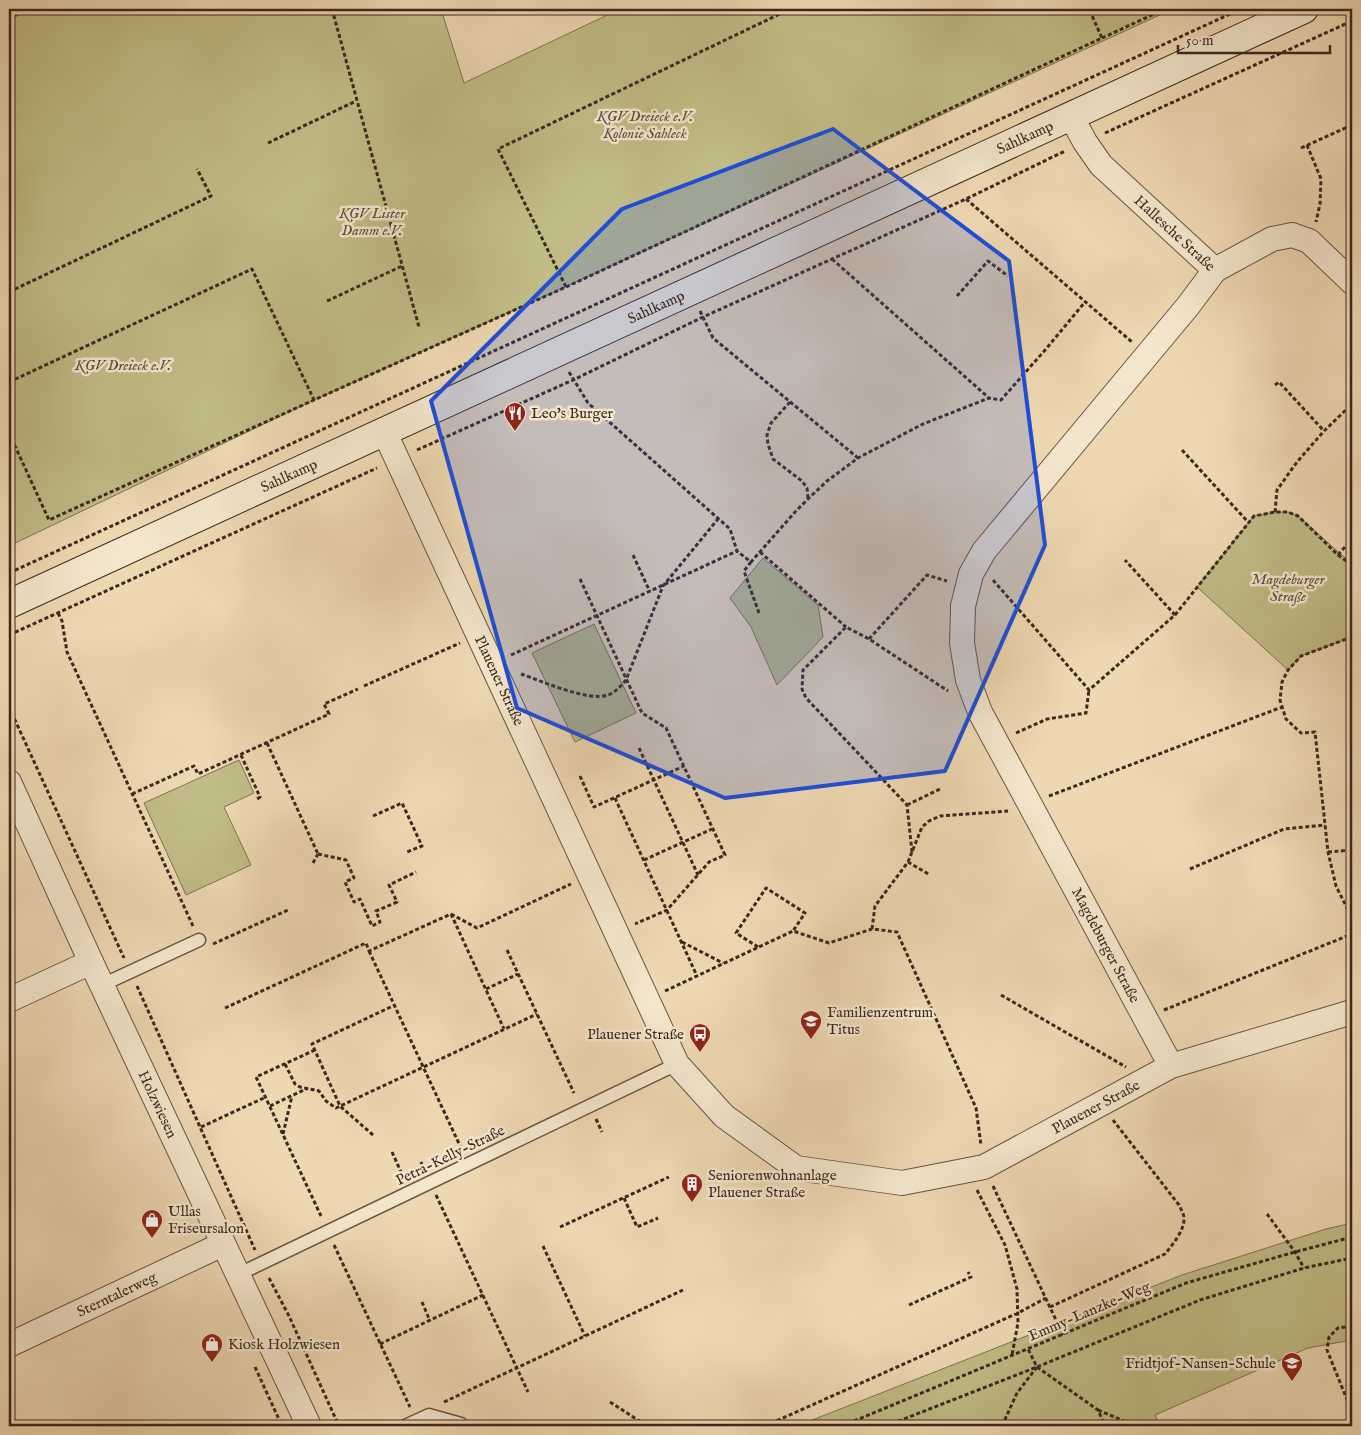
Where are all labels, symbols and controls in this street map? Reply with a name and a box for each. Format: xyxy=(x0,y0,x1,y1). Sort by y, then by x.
scale bar xyxy=(1178,22,1331,54)
text: 50 m xyxy=(1186,31,1214,50)
park label: KGV Dreieck e.V. Kolonie Sahleck xyxy=(596,107,694,143)
street label: Sahlkamp xyxy=(994,116,1057,159)
street label: Hallesche Straße xyxy=(1130,191,1219,276)
park label: KGV Lister Damm e.V. xyxy=(338,204,406,240)
street label: Sahlkamp xyxy=(625,286,688,328)
park label: KGV Dreieck e.V. xyxy=(74,356,172,375)
restaurant icon: Leo's Burger xyxy=(503,401,527,432)
place label: Leo's Burger xyxy=(531,404,614,423)
street label: Sahlkamp xyxy=(258,455,321,497)
park label: Magdeburger Straße xyxy=(1251,570,1325,606)
street label: Plauener Straße xyxy=(470,633,528,729)
street label: Magdeburger Straße xyxy=(1067,884,1144,1006)
place label: Familienzentrum Titus xyxy=(827,1003,934,1039)
school or university icon: Familienzentrum Titus xyxy=(799,1009,823,1040)
bus stop icon: Plauener Straße xyxy=(688,1022,712,1053)
place label: Plauener Straße xyxy=(587,1025,684,1044)
street label: Holzwiesen xyxy=(133,1068,181,1141)
street label: Plauener Straße xyxy=(1049,1076,1143,1139)
street label: Petra-Kelly-Straße xyxy=(393,1121,508,1190)
place label: Seniorenwohnanlage Plauener Straße xyxy=(708,1166,837,1202)
building icon: Seniorenwohnanlage Plauener Straße xyxy=(680,1172,704,1203)
place label: Ullas Friseursalon xyxy=(168,1202,244,1238)
shop icon: Ullas Friseursalon xyxy=(140,1208,164,1239)
street label: Sterntalerweg xyxy=(74,1267,161,1322)
street label: Emmy-Lanzke-Weg xyxy=(1026,1277,1154,1346)
shop icon: Kiosk Holzwiesen xyxy=(200,1332,224,1363)
place label: Kiosk Holzwiesen xyxy=(228,1335,340,1354)
school or university icon: Fridtjof-Nansen-Schule xyxy=(1280,1351,1304,1382)
place label: Fridtjof-Nansen-Schule xyxy=(1125,1354,1276,1373)

